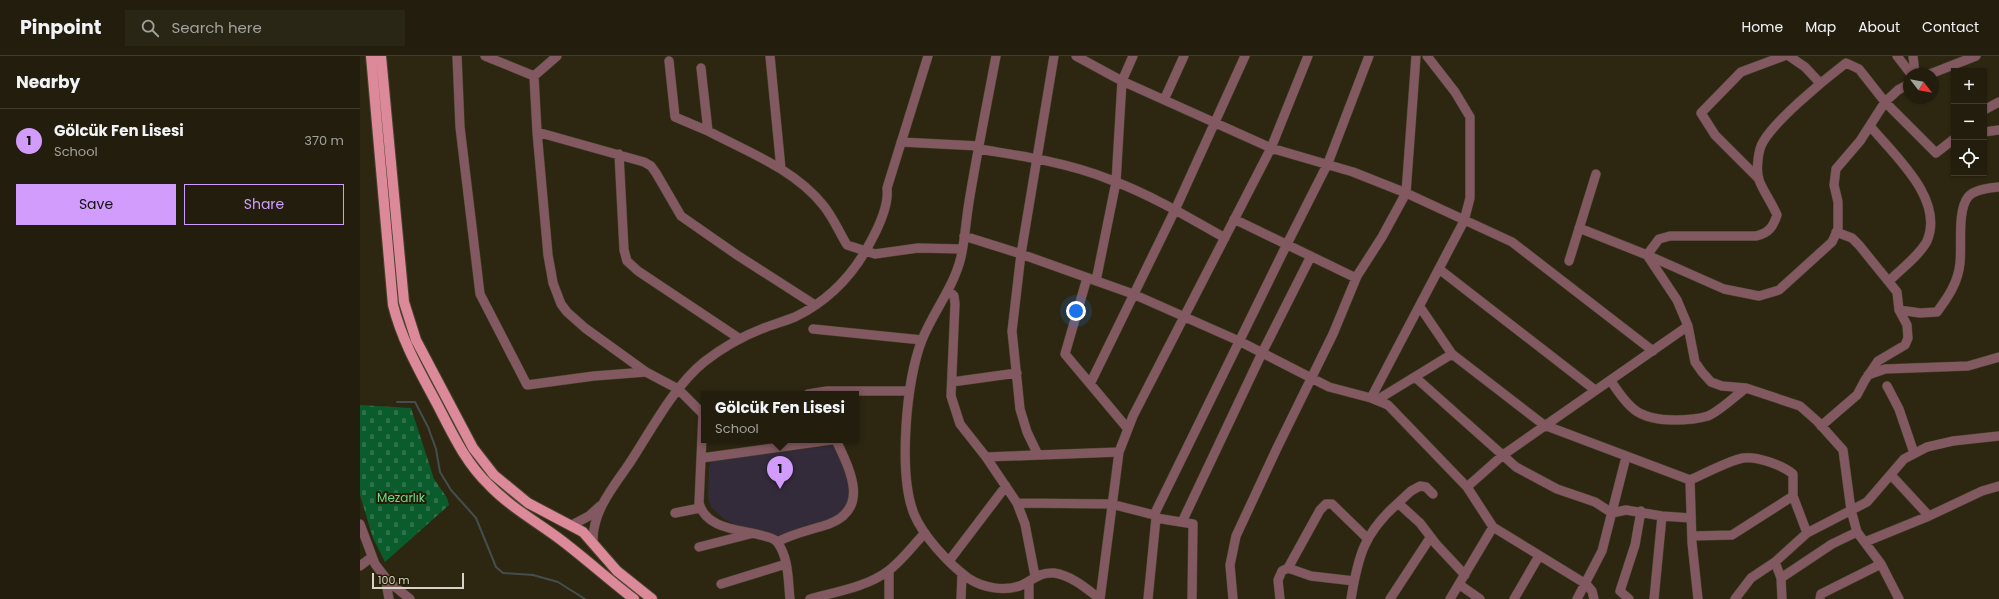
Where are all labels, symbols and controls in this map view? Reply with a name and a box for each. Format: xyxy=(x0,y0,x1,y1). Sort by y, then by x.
search box xyxy=(125,10,405,46)
text: Pinpoint xyxy=(20,14,101,41)
icon: search xyxy=(139,17,161,39)
text: Search here xyxy=(171,17,262,38)
text: Home xyxy=(1741,17,1783,37)
text: Map xyxy=(1805,17,1836,37)
text: About xyxy=(1858,17,1900,37)
text: Contact xyxy=(1922,17,1979,37)
north arrow xyxy=(1903,68,1939,104)
map controls xyxy=(1951,68,1987,176)
button: + xyxy=(1951,68,1987,104)
text: Nearby xyxy=(16,70,80,94)
button: − xyxy=(1951,104,1987,140)
text: Gölcük Fen Lisesi xyxy=(54,120,184,141)
text: 1 xyxy=(27,131,31,150)
text: 370 m xyxy=(304,131,344,150)
button: locate xyxy=(1951,140,1987,176)
text: School xyxy=(54,142,98,161)
button: Save xyxy=(16,184,176,225)
button: Share xyxy=(184,184,344,225)
your location xyxy=(1066,301,1086,321)
popup xyxy=(701,391,859,443)
text: Gölcük Fen Lisesi xyxy=(715,397,845,418)
text: School xyxy=(715,419,759,438)
pin: 1 xyxy=(767,456,793,489)
park label: Mezarlık xyxy=(377,489,426,506)
scale bar xyxy=(372,571,464,590)
text: 100 m xyxy=(378,572,410,588)

